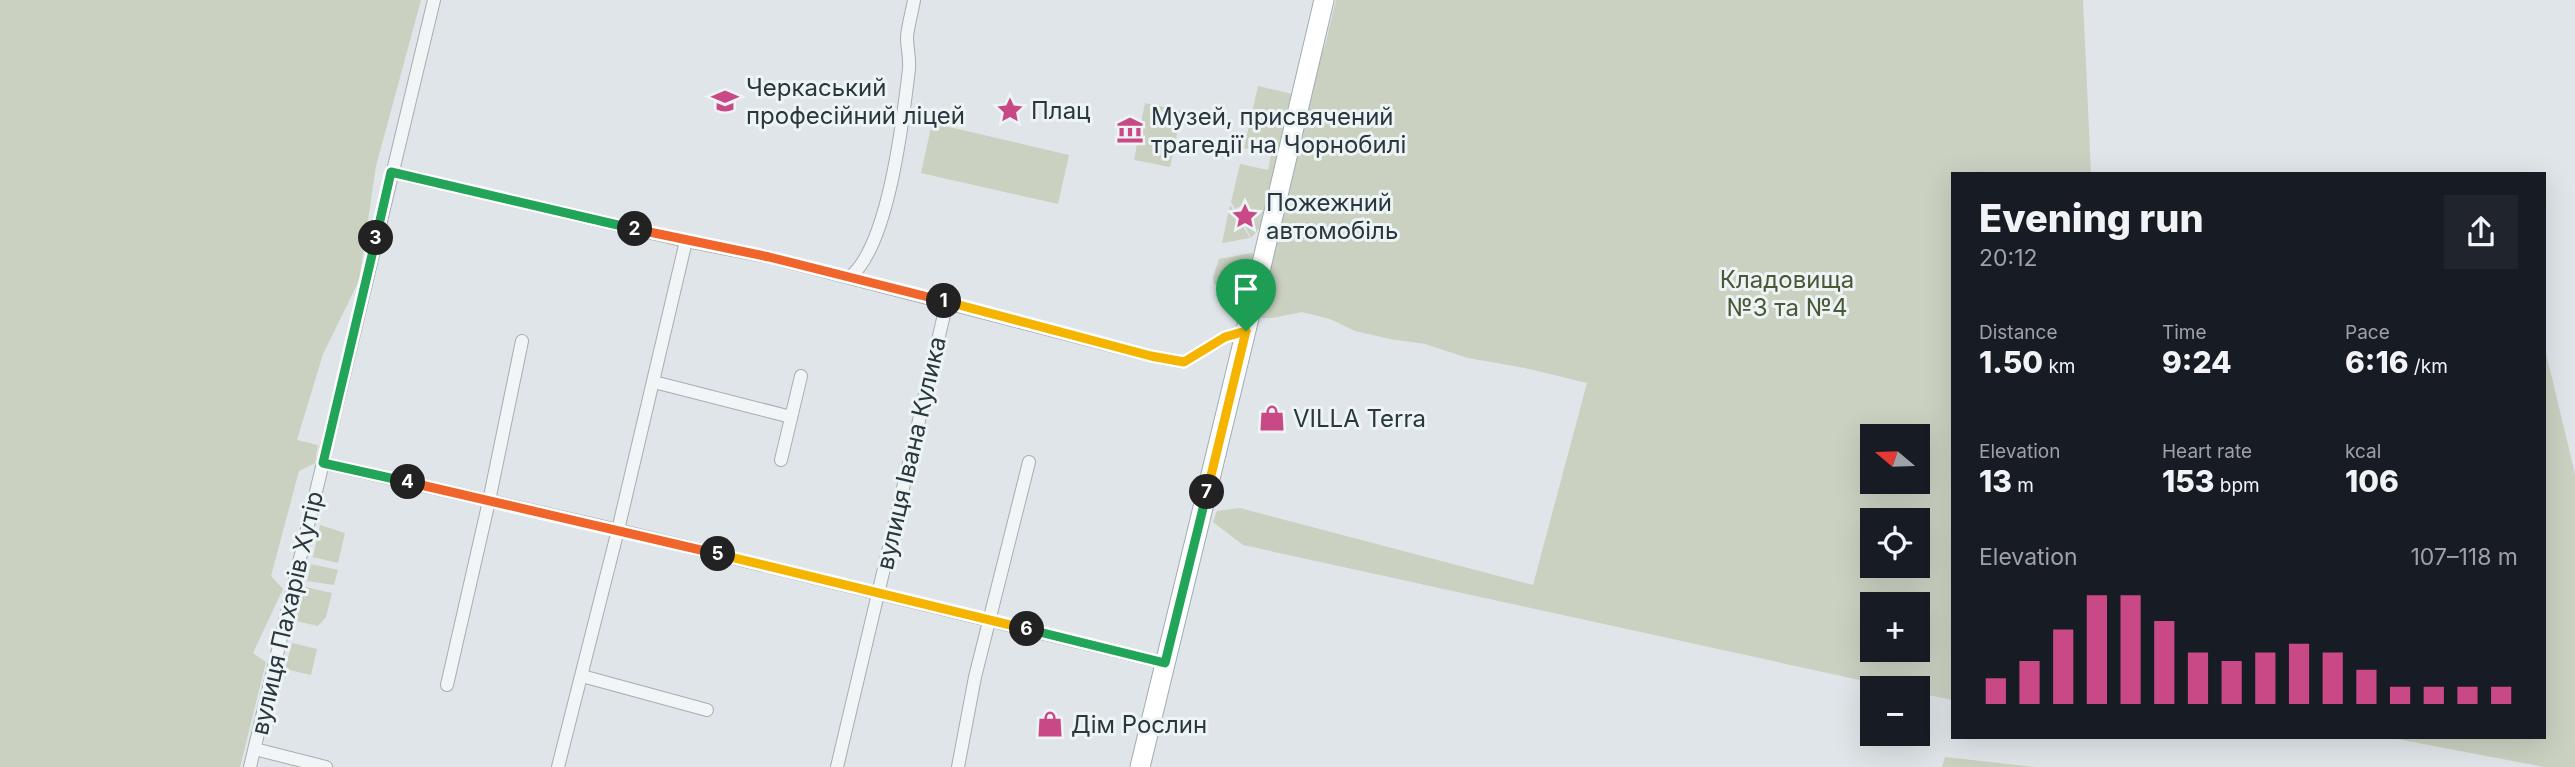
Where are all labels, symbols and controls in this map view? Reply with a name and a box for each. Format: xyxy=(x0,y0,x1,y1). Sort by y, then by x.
place label: Черкаський професійний ліцей xyxy=(746,73,965,130)
school or university icon: Черкаський професійний ліцей xyxy=(710,86,740,116)
place icon: Плац xyxy=(995,95,1025,125)
place label: Плац xyxy=(1031,96,1090,125)
place label: Музей, присвячений трагедії на Чорнобилі xyxy=(1151,102,1406,159)
museum icon: Музей, присвячений трагедії на Чорнобилі xyxy=(1115,115,1145,145)
place label: Пожежний автомобіль xyxy=(1266,188,1398,245)
text: Evening run xyxy=(1979,195,2204,241)
button: share xyxy=(2444,195,2518,269)
place icon: Пожежний автомобіль xyxy=(1230,201,1260,231)
pin: 2 xyxy=(618,212,652,246)
text: 2 xyxy=(629,217,640,240)
pin: 3 xyxy=(358,220,394,256)
text: 3 xyxy=(369,226,382,249)
text: 20:12 xyxy=(1979,244,2038,272)
pin xyxy=(1216,259,1276,331)
park label: Кладовища №3 та №4 xyxy=(1720,265,1854,322)
icon: arrive xyxy=(1227,270,1265,308)
pin: 1 xyxy=(926,284,962,318)
text: 1 xyxy=(939,289,948,312)
text: Distance xyxy=(1979,321,2057,344)
text: Time xyxy=(2162,321,2207,344)
text: Pace xyxy=(2345,321,2390,344)
street label: вулиця Івана Кулика xyxy=(870,334,952,572)
text: 1.50 xyxy=(1979,344,2043,380)
text: 9:24 xyxy=(2162,344,2232,380)
text: 6:16 xyxy=(2345,344,2409,380)
text: km xyxy=(2043,355,2075,378)
text: /km xyxy=(2409,355,2448,378)
shop icon: VILLA Terra xyxy=(1257,403,1287,433)
place label: VILLA Terra xyxy=(1293,404,1426,433)
north arrow xyxy=(1860,424,1930,494)
map controls xyxy=(1860,424,1930,746)
text: Elevation xyxy=(1979,440,2060,463)
text: Heart rate xyxy=(2162,440,2252,463)
text: kcal xyxy=(2345,440,2381,463)
text: 13 xyxy=(1979,463,2012,499)
text: 153 xyxy=(2162,463,2215,499)
text: 106 xyxy=(2345,463,2399,499)
pin: 4 xyxy=(390,464,426,500)
text: 4 xyxy=(401,470,414,493)
text: m xyxy=(2012,474,2034,497)
text: bpm xyxy=(2215,474,2260,497)
pin: 7 xyxy=(1190,475,1224,510)
text: 7 xyxy=(1201,480,1212,503)
street label: вулиця Пахарів Хутір xyxy=(245,488,329,738)
button: locate xyxy=(1860,508,1930,578)
pin: 5 xyxy=(700,536,736,572)
text: 5 xyxy=(711,542,724,565)
text: Elevation xyxy=(1979,543,2078,571)
text: 107–118 m xyxy=(2411,543,2518,571)
button: + xyxy=(1860,592,1930,662)
pin: 6 xyxy=(1010,612,1044,646)
text: 6 xyxy=(1020,617,1033,640)
button: − xyxy=(1860,676,1930,746)
shop icon: Дім Рослин xyxy=(1035,709,1065,739)
place label: Дім Рослин xyxy=(1071,710,1207,739)

